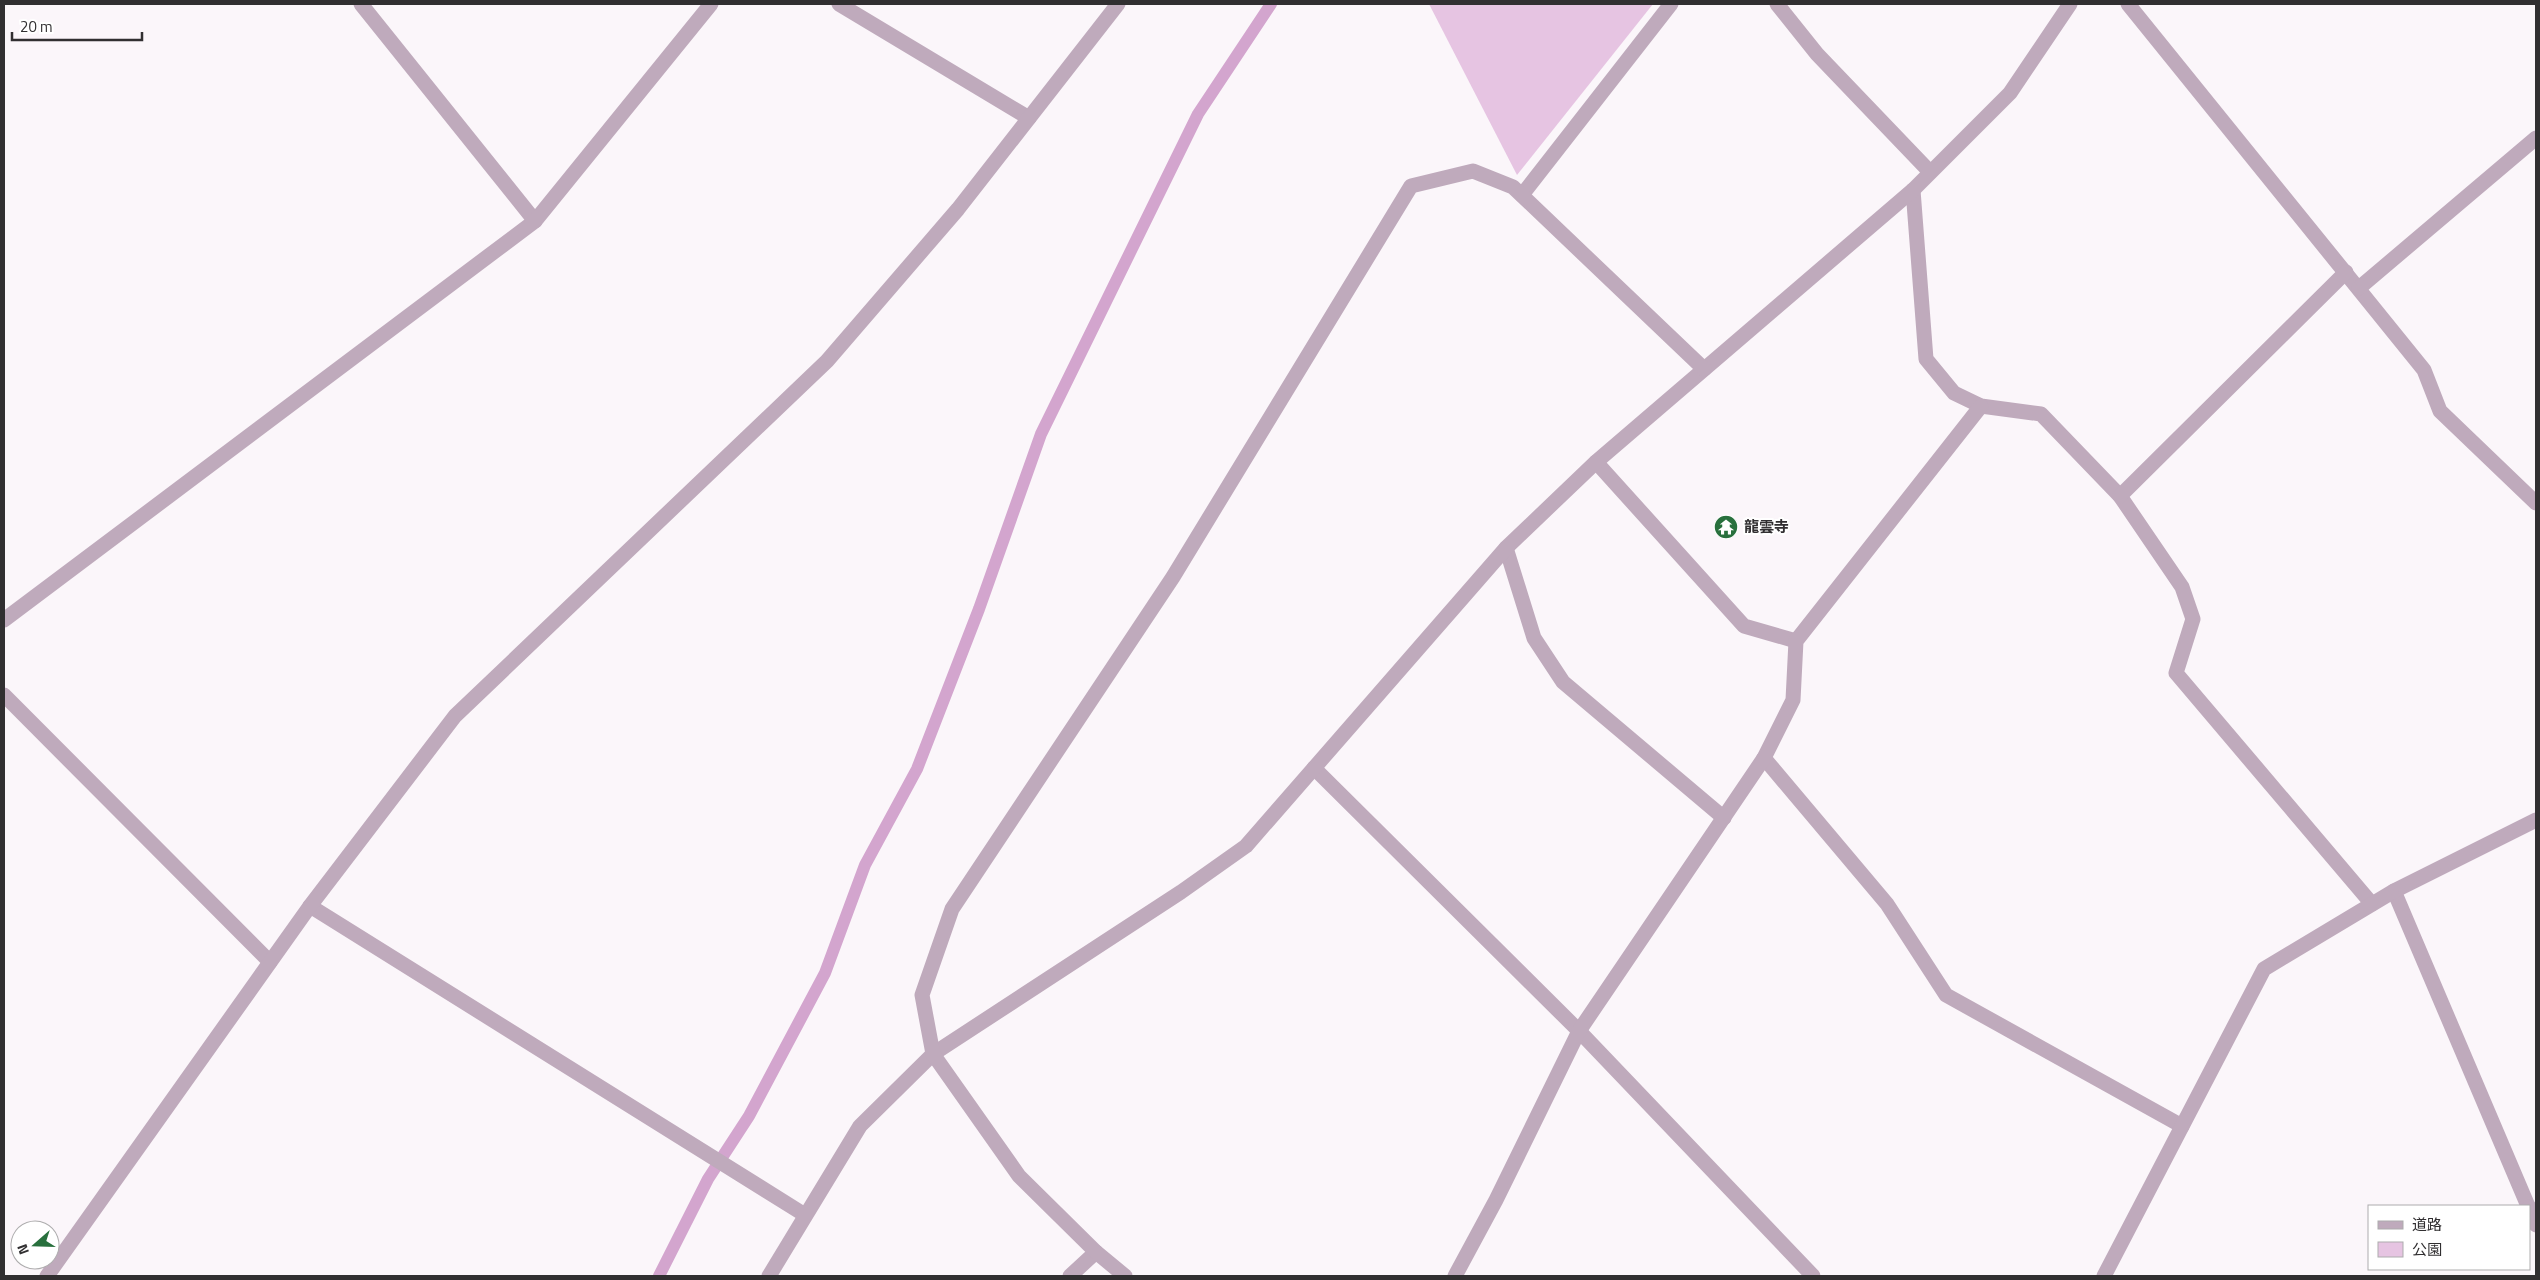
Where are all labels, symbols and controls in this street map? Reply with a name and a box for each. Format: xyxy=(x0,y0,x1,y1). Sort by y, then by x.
scale bar xyxy=(12,10,142,42)
text: 20 m xyxy=(20,15,53,38)
temple icon: 龍雲寺 xyxy=(1713,514,1739,540)
place label: 龍雲寺 xyxy=(1744,515,1789,538)
legend xyxy=(2368,1205,2530,1270)
text: 道路 xyxy=(2412,1213,2442,1236)
north arrow xyxy=(10,1220,60,1270)
text: 公園 xyxy=(2412,1238,2442,1261)
text: N xyxy=(11,1241,34,1258)

